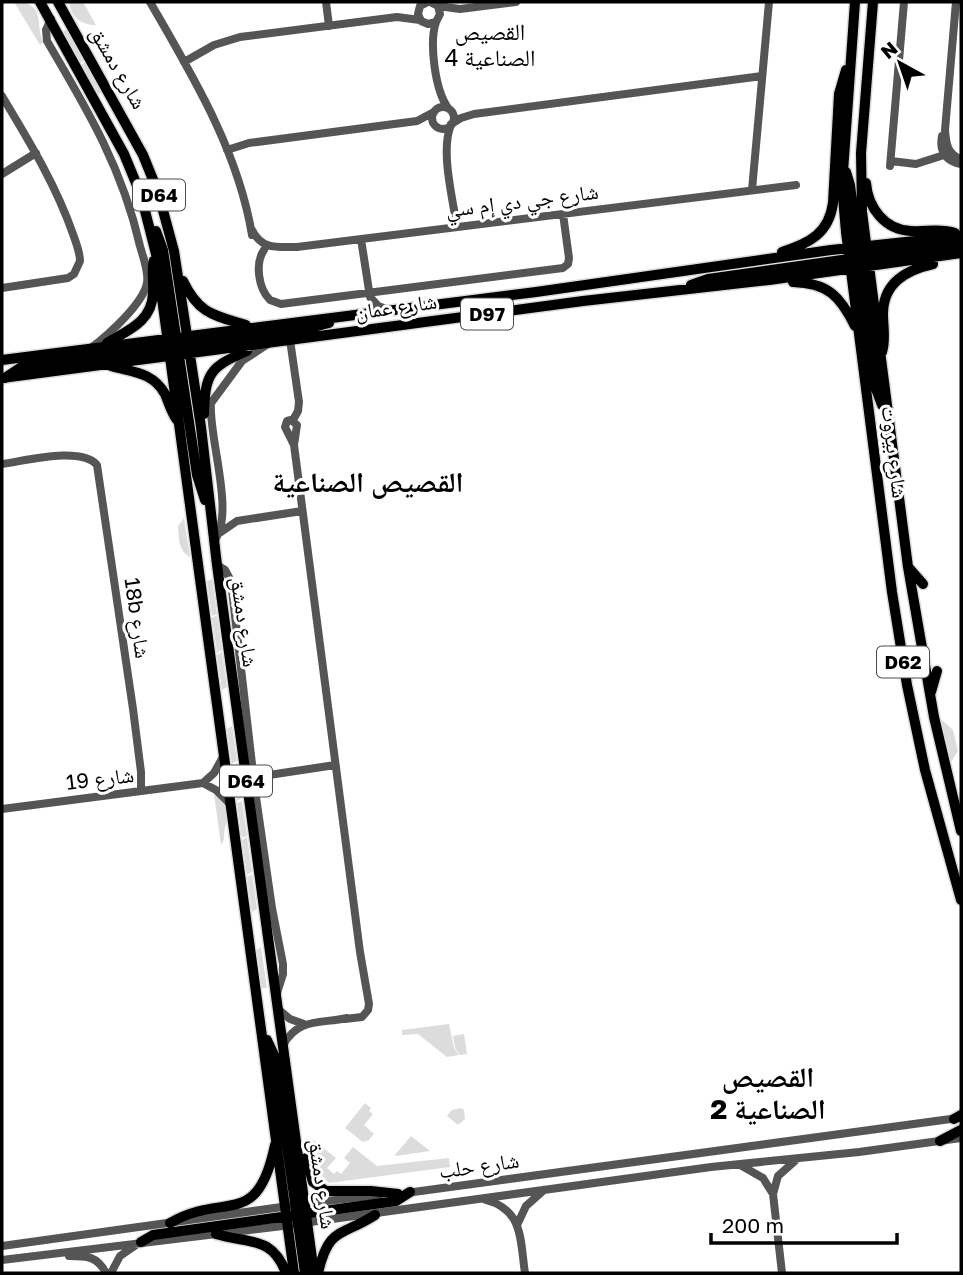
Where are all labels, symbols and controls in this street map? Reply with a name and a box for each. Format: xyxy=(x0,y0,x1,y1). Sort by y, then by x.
district label: القصيص الصناعية 4 xyxy=(445,17,535,71)
street label: شارع دمشق xyxy=(84,22,153,114)
north arrow xyxy=(865,28,935,98)
text: N xyxy=(876,36,902,63)
street label: شارع جي دي إم سي xyxy=(444,178,600,227)
road number: D64 xyxy=(133,180,185,210)
street label: شارع عمان xyxy=(353,287,438,326)
road number: D97 xyxy=(461,298,513,330)
street label: شارع بيروت xyxy=(875,404,914,500)
district label: القصيص الصناعية xyxy=(272,465,464,499)
street label: شارع دمشق xyxy=(225,575,264,669)
street label: 18b شارع xyxy=(118,576,157,660)
road number: D62 xyxy=(877,646,929,678)
street label: شارع 19 xyxy=(65,761,135,796)
road number: D64 xyxy=(220,766,272,796)
district label: القصيص الصناعية 2 xyxy=(710,1060,826,1126)
street label: شارع دمشق xyxy=(303,1137,342,1231)
street label: شارع حلب xyxy=(437,1147,521,1184)
scale bar xyxy=(711,1202,897,1246)
text: 200 m xyxy=(722,1212,784,1238)

